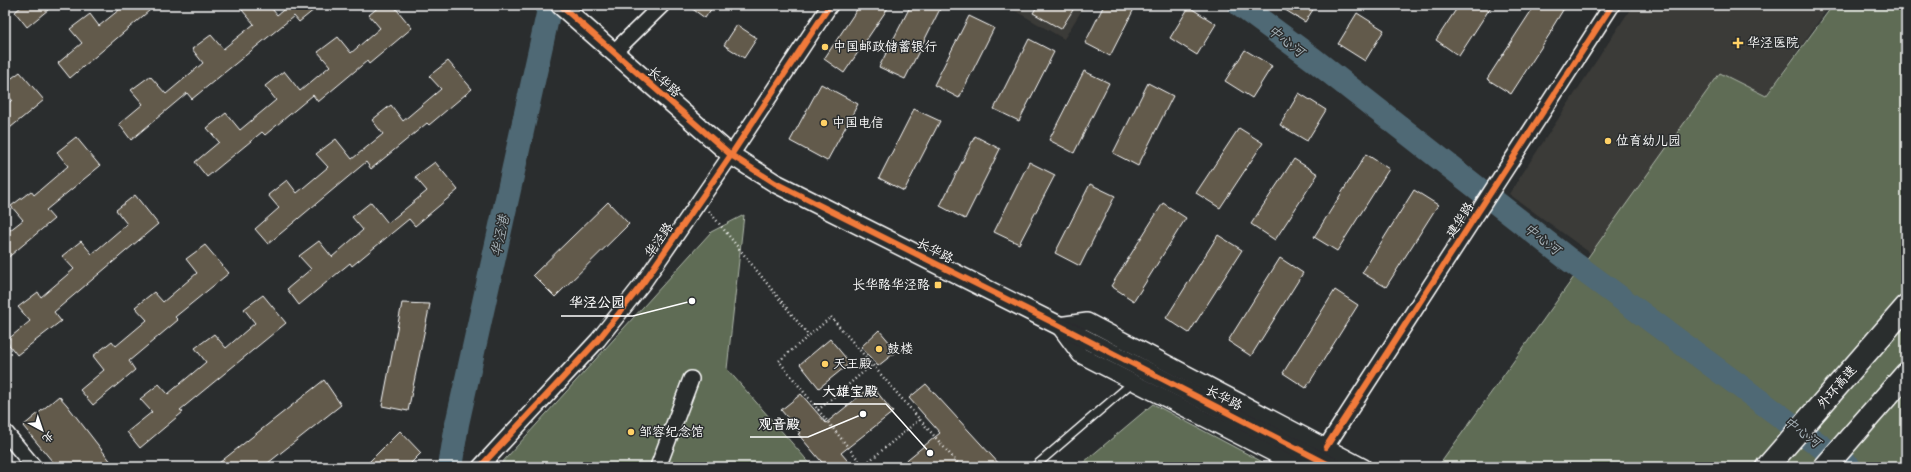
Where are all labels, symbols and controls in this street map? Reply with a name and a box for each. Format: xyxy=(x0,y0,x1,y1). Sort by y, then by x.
water label: 中心河 xyxy=(1264,21,1309,62)
place label: 华泾医院 xyxy=(1747,35,1799,51)
marker: 华泾医院 xyxy=(1732,37,1744,49)
place label: 中国邮政储蓄银行 xyxy=(833,39,937,55)
marker: 中国邮政储蓄银行 xyxy=(820,42,830,52)
street label: 长华路 xyxy=(644,63,684,101)
place label: 中国电信 xyxy=(832,115,884,131)
marker: 中国电信 xyxy=(819,118,829,128)
place label: 位育幼儿园 xyxy=(1616,133,1681,149)
marker: 位育幼儿园 xyxy=(1603,136,1613,146)
street label: 建华路 xyxy=(1443,199,1477,241)
water label: 华泾港 xyxy=(487,212,513,258)
street label: 华泾路 xyxy=(641,219,677,261)
water label: 中心河 xyxy=(1520,219,1565,260)
street label: 长华路 xyxy=(914,235,956,267)
place label: 长华路华泾路 xyxy=(852,277,930,293)
marker: 长华路华泾路 xyxy=(933,280,943,290)
callout: 华泾公园 xyxy=(561,290,633,316)
text: 华泾公园 xyxy=(569,294,625,311)
place label: 鼓楼 xyxy=(887,341,913,357)
marker: 鼓楼 xyxy=(874,344,884,354)
place label: 天王殿 xyxy=(833,356,872,372)
marker: 天王殿 xyxy=(820,359,830,369)
street label: 外环高速 xyxy=(1814,362,1860,412)
callout: 大雄宝殿 xyxy=(814,378,886,404)
street label: 长华路 xyxy=(1203,382,1245,414)
text: 大雄宝殿 xyxy=(822,383,878,400)
north arrow xyxy=(22,410,62,450)
callout: 观音殿 xyxy=(750,411,808,437)
water label: 中心河 xyxy=(1780,413,1825,453)
text: 观音殿 xyxy=(758,416,800,433)
place label: 邹容纪念馆 xyxy=(639,424,704,440)
marker: 邹容纪念馆 xyxy=(626,427,636,437)
text: 北 xyxy=(40,429,56,446)

